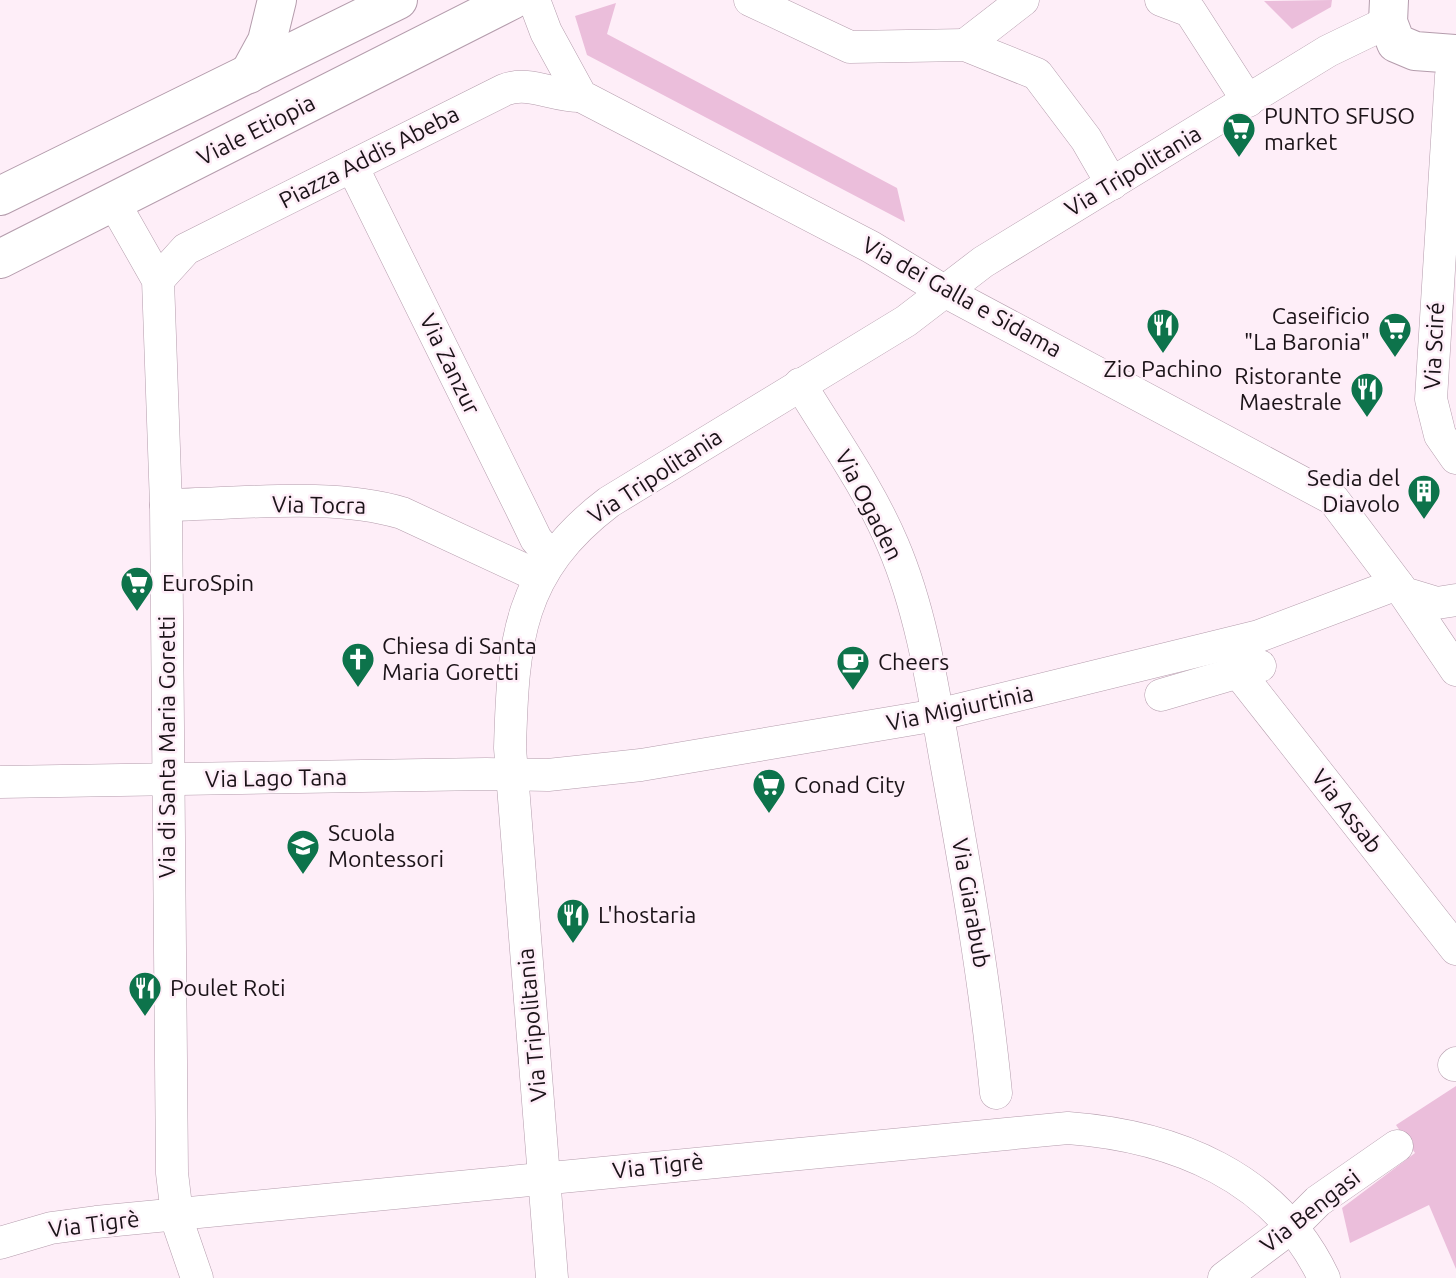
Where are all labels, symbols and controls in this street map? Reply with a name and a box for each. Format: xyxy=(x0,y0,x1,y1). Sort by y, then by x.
street label: Viale Etiopia xyxy=(193,89,319,170)
street label: Piazza Addis Abeba xyxy=(275,100,463,213)
place label: PUNTO SFUSO market xyxy=(1264,103,1415,154)
supermarket icon: PUNTO SFUSO market xyxy=(1220,110,1258,159)
street label: Via Tripolitania xyxy=(1060,120,1205,221)
street label: Via dei Galla e Sidama xyxy=(858,231,1066,362)
street label: Via Sciré xyxy=(1419,302,1448,390)
place label: Caseificio "La Baronia" xyxy=(1244,303,1370,354)
restaurant icon: Zio Pachino xyxy=(1144,306,1182,355)
street label: Via Zanzur xyxy=(415,310,486,418)
supermarket icon: Caseificio "La Baronia" xyxy=(1376,310,1414,359)
place label: Zio Pachino xyxy=(1104,356,1222,381)
place label: Ristorante Maestrale xyxy=(1234,363,1342,414)
restaurant icon: Ristorante Maestrale xyxy=(1348,370,1386,419)
street label: Via Tripolitania xyxy=(583,423,726,528)
street label: Via Ogaden xyxy=(831,446,908,564)
place label: Sedia del Diavolo xyxy=(1307,465,1400,516)
building icon: Sedia del Diavolo xyxy=(1405,472,1443,521)
street label: Via Tocra xyxy=(272,491,366,518)
supermarket icon: EuroSpin xyxy=(118,564,156,613)
place label: EuroSpin xyxy=(162,570,254,595)
street label: Via di Santa Maria Goretti xyxy=(154,616,179,878)
place label: Chiesa di Santa Maria Goretti xyxy=(382,633,537,684)
church icon: Chiesa di Santa Maria Goretti xyxy=(339,640,377,689)
cafe icon: Cheers xyxy=(834,643,872,692)
place label: Cheers xyxy=(878,649,949,674)
street label: Via Migiurtinia xyxy=(884,680,1036,735)
street label: Via Lago Tana xyxy=(205,764,347,791)
street label: Via Assab xyxy=(1307,764,1388,857)
supermarket icon: Conad City xyxy=(750,766,788,815)
place label: Conad City xyxy=(794,772,905,797)
place label: Scuola Montessori xyxy=(328,820,444,871)
school or university icon: Scuola Montessori xyxy=(284,827,322,876)
street label: Via Giarabub xyxy=(948,836,995,970)
restaurant icon: L'hostaria xyxy=(554,896,592,945)
place label: L'hostaria xyxy=(598,902,696,927)
street label: Via Tripolitania xyxy=(512,947,551,1103)
restaurant icon: Poulet Roti xyxy=(126,969,164,1018)
place label: Poulet Roti xyxy=(170,975,285,1000)
street label: Via Tigrè xyxy=(611,1148,705,1183)
street label: Via Bengasi xyxy=(1255,1164,1364,1257)
street label: Via Tigrè xyxy=(47,1206,141,1241)

